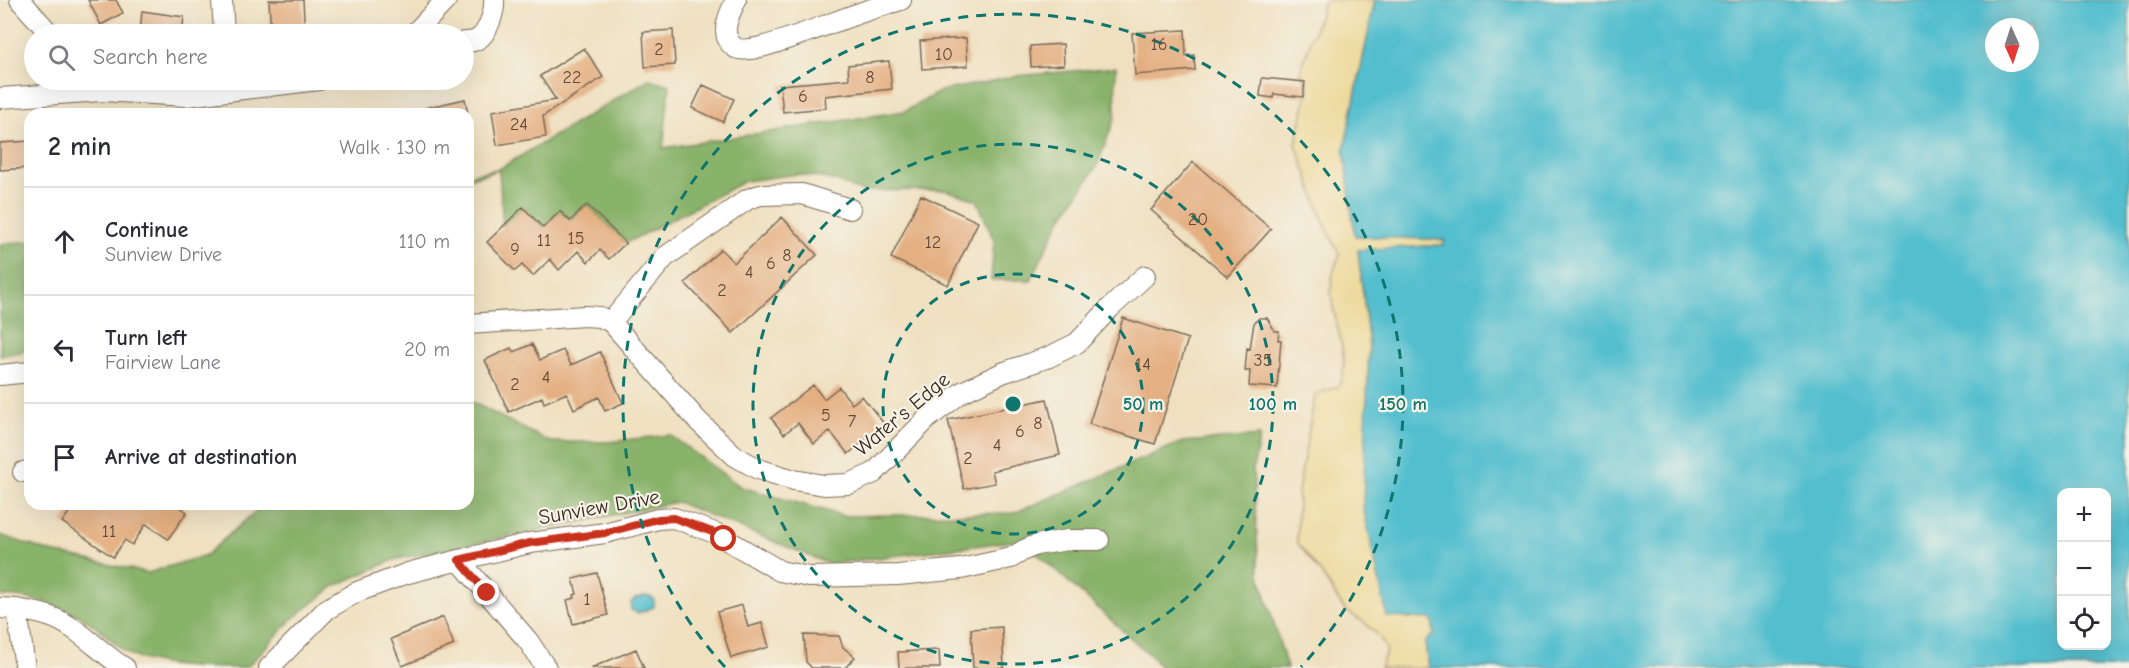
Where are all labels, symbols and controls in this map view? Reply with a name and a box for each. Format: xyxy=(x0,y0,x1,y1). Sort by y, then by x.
north arrow xyxy=(1985,18,2039,72)
search box xyxy=(24,24,474,90)
house number: 16 xyxy=(1151,34,1167,55)
house number: 2 xyxy=(654,39,664,60)
icon: search xyxy=(45,41,78,74)
text: Search here xyxy=(93,44,208,70)
house number: 10 xyxy=(935,44,953,65)
house number: 22 xyxy=(563,67,581,88)
house number: 8 xyxy=(865,67,875,88)
house number: 6 xyxy=(798,86,808,107)
house number: 24 xyxy=(510,114,528,135)
text: 2 min xyxy=(48,132,111,162)
text: Walk · 130 m xyxy=(339,136,450,159)
house number: 20 xyxy=(1188,209,1208,230)
text: Continue xyxy=(105,217,188,243)
icon: ahead xyxy=(48,225,81,258)
house number: 15 xyxy=(568,228,584,249)
text: 110 m xyxy=(399,230,450,253)
house number: 11 xyxy=(537,230,551,251)
house number: 12 xyxy=(925,232,941,253)
house number: 9 xyxy=(510,239,520,260)
text: Sunview Drive xyxy=(105,243,222,266)
house number: 8 xyxy=(782,245,792,266)
house number: 6 xyxy=(766,253,776,274)
house number: 4 xyxy=(745,262,753,283)
house number: 2 xyxy=(717,280,727,301)
text: Turn left xyxy=(105,325,187,351)
icon: left xyxy=(48,333,81,366)
text: 20 m xyxy=(404,338,450,361)
house number: 35 xyxy=(1254,350,1272,371)
text: Fairview Lane xyxy=(105,351,221,374)
house number: 14 xyxy=(1135,354,1151,375)
house number: 4 xyxy=(542,367,550,388)
street label: Water's Edge xyxy=(849,367,955,461)
house number: 2 xyxy=(510,374,520,395)
centre of rings xyxy=(1003,394,1023,414)
text: 50 m xyxy=(1123,394,1163,415)
text: 100 m xyxy=(1249,394,1297,415)
text: 150 m xyxy=(1379,394,1427,415)
house number: 5 xyxy=(821,405,831,426)
house number: 7 xyxy=(848,411,857,432)
house number: 8 xyxy=(1033,413,1043,434)
house number: 6 xyxy=(1015,421,1025,442)
house number: 4 xyxy=(993,435,1001,456)
icon: arrive xyxy=(48,441,81,474)
text: Arrive at destination xyxy=(105,444,297,470)
house number: 2 xyxy=(963,448,973,469)
street label: Sunview Drive xyxy=(536,485,662,529)
map controls xyxy=(2057,488,2111,650)
button: + xyxy=(2057,488,2111,542)
house number: 11 xyxy=(102,521,116,542)
route start xyxy=(710,525,736,551)
button: − xyxy=(2057,542,2111,596)
route end xyxy=(473,579,499,605)
house number: 1 xyxy=(583,589,591,610)
button: locate xyxy=(2057,596,2111,650)

